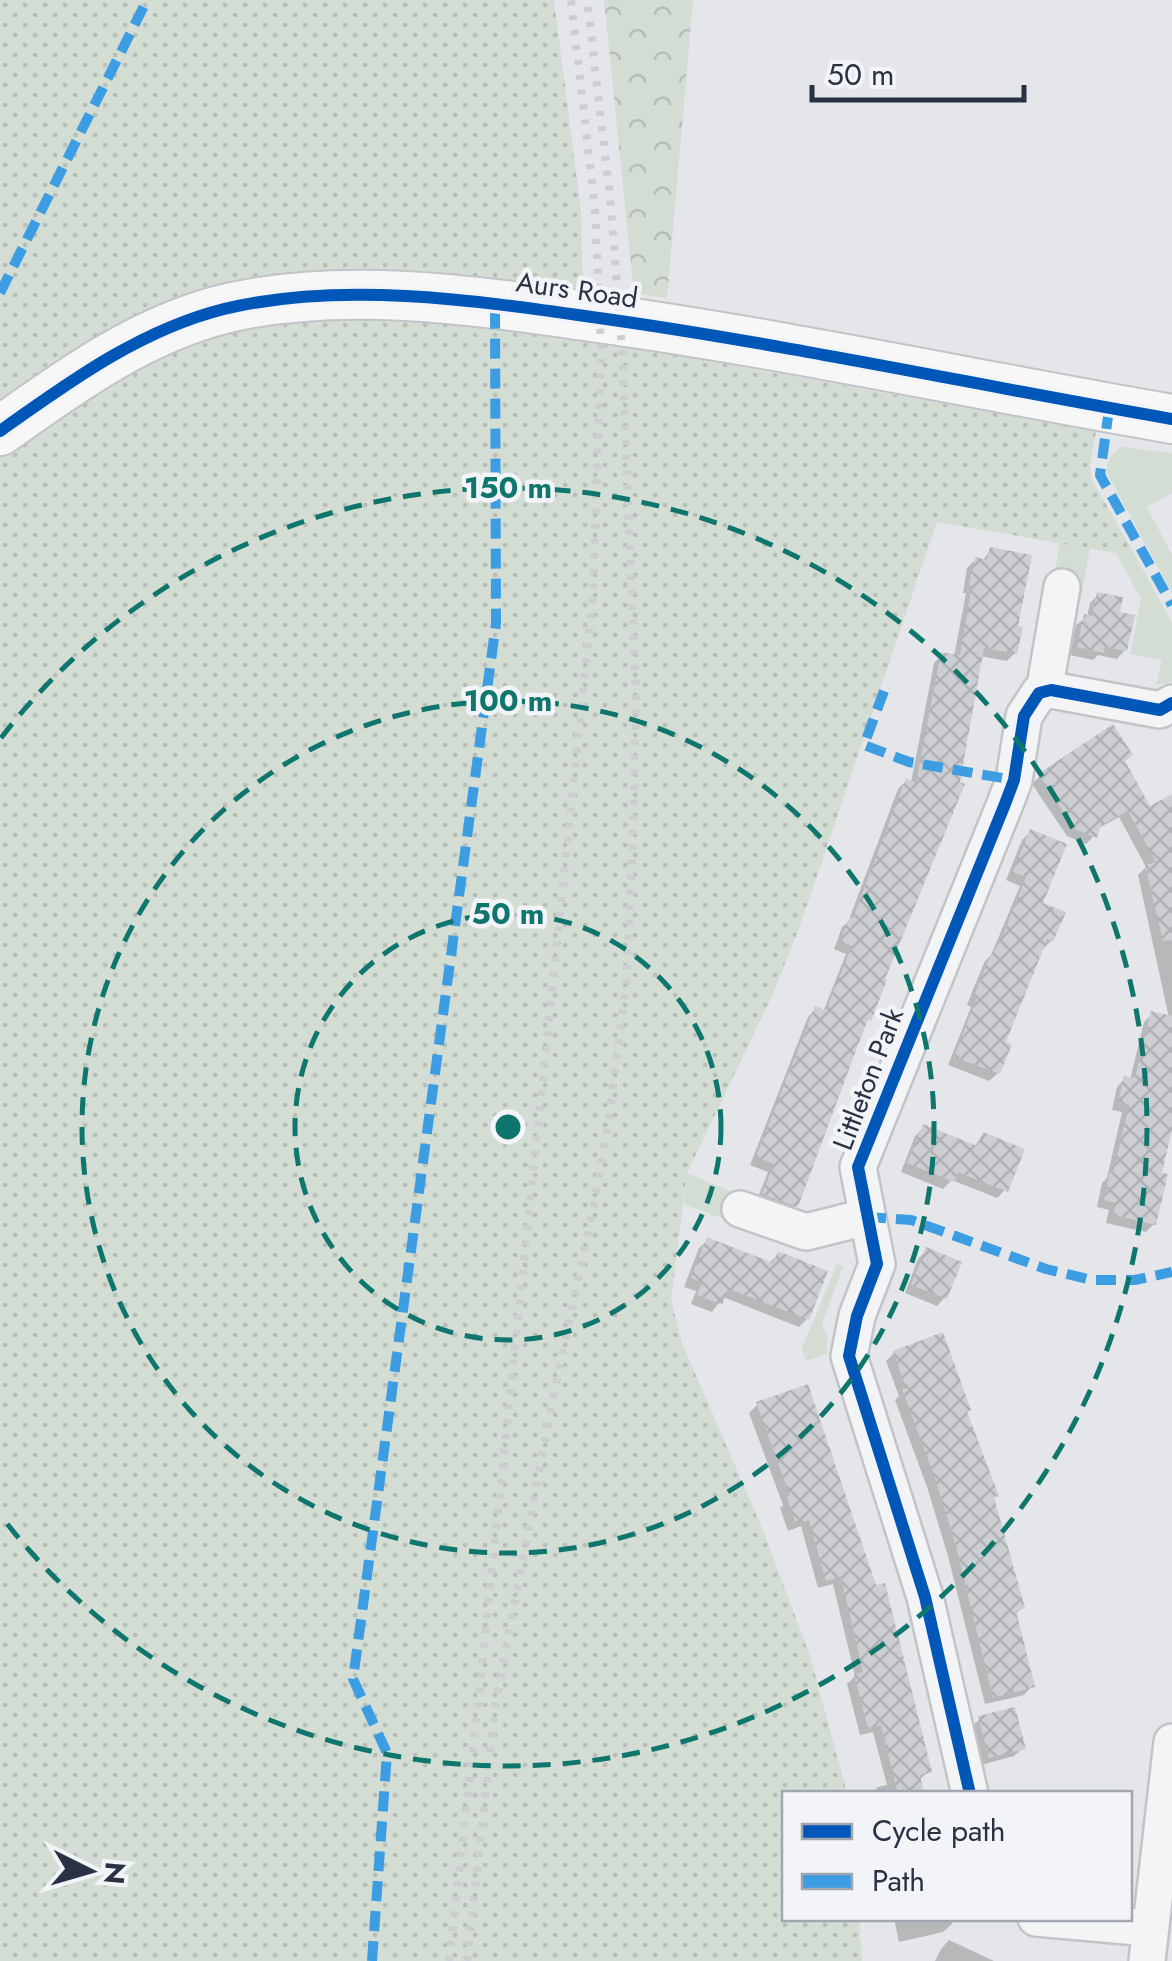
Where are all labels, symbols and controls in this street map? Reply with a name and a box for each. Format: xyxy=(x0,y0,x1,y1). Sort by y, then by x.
scale bar xyxy=(812,40,1024,102)
text: 50 m xyxy=(827,53,894,96)
street label: Aurs Road xyxy=(514,261,640,319)
text: 150 m xyxy=(464,466,552,509)
text: 100 m xyxy=(464,679,552,722)
text: 50 m xyxy=(472,892,544,935)
street label: Littleton Park xyxy=(822,1001,914,1156)
centre of rings xyxy=(490,1109,526,1145)
legend xyxy=(782,1791,1132,1921)
text: Cycle path xyxy=(872,1809,1005,1852)
north arrow xyxy=(40,1821,140,1921)
text: Path xyxy=(872,1859,925,1902)
text: N xyxy=(93,1860,136,1886)

